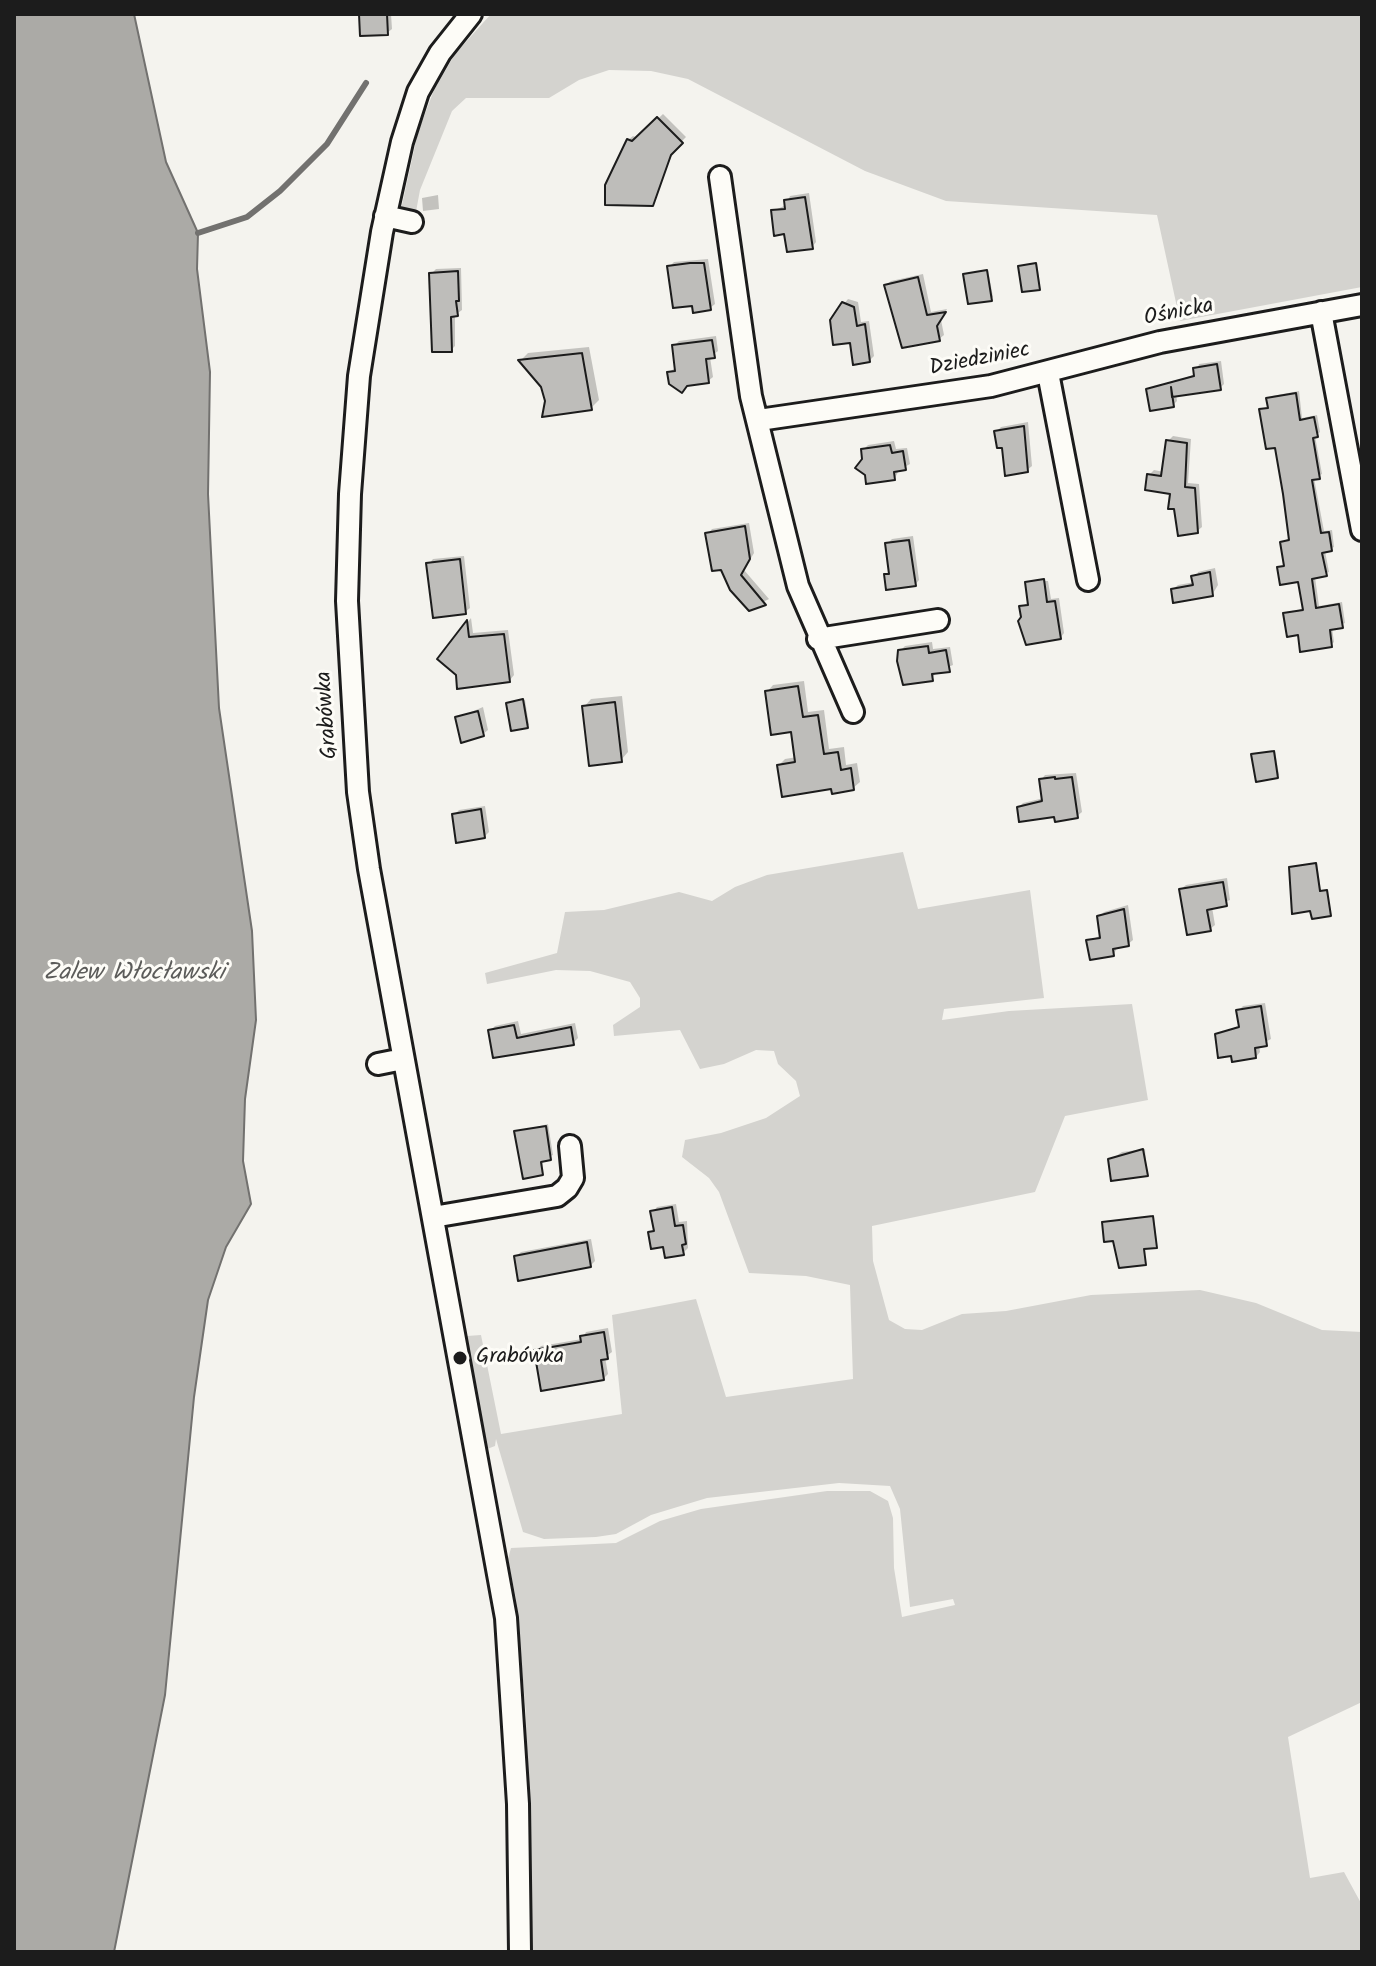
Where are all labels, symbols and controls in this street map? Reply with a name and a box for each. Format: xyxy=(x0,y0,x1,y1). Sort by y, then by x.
street label: Ośnicka xyxy=(1142,294,1216,334)
street label: Dziedziniec xyxy=(928,338,1032,384)
street label: Grabówka xyxy=(313,670,345,760)
water label: Zalew Włocławski xyxy=(44,961,224,989)
place label: Grabówka xyxy=(476,1345,564,1371)
marker: Grabówka xyxy=(451,1349,469,1367)

